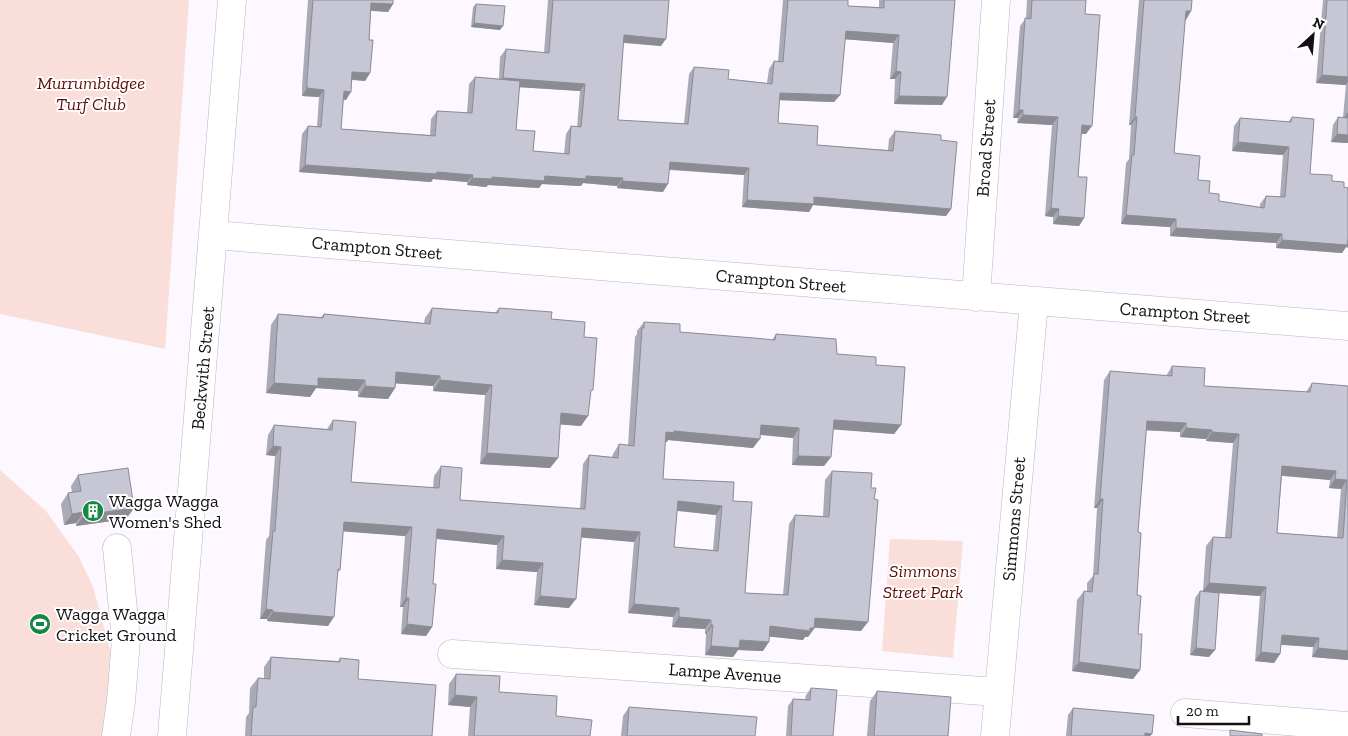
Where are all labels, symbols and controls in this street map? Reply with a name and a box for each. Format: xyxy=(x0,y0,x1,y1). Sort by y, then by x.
north arrow xyxy=(1288,10,1338,60)
text: N xyxy=(1310,14,1327,34)
park label: Murrumbidgee Turf Club xyxy=(37,72,145,115)
street label: Broad Street xyxy=(972,98,1000,198)
street label: Crampton Street xyxy=(311,231,444,265)
street label: Crampton Street xyxy=(715,264,848,298)
street label: Crampton Street xyxy=(1119,297,1251,329)
street label: Beckwith Street xyxy=(187,305,219,431)
street label: Simmons Street xyxy=(998,456,1030,582)
place label: Wagga Wagga Women's Shed xyxy=(109,490,222,533)
building icon: Wagga Wagga Women's Shed xyxy=(81,499,105,523)
park label: Simmons Street Park xyxy=(883,560,963,603)
place label: Wagga Wagga Cricket Ground xyxy=(56,603,176,646)
sports icon: Wagga Wagga Cricket Ground xyxy=(28,612,52,636)
street label: Lampe Avenue xyxy=(668,658,782,688)
scale bar xyxy=(1178,694,1249,726)
text: 20 m xyxy=(1186,702,1219,720)

